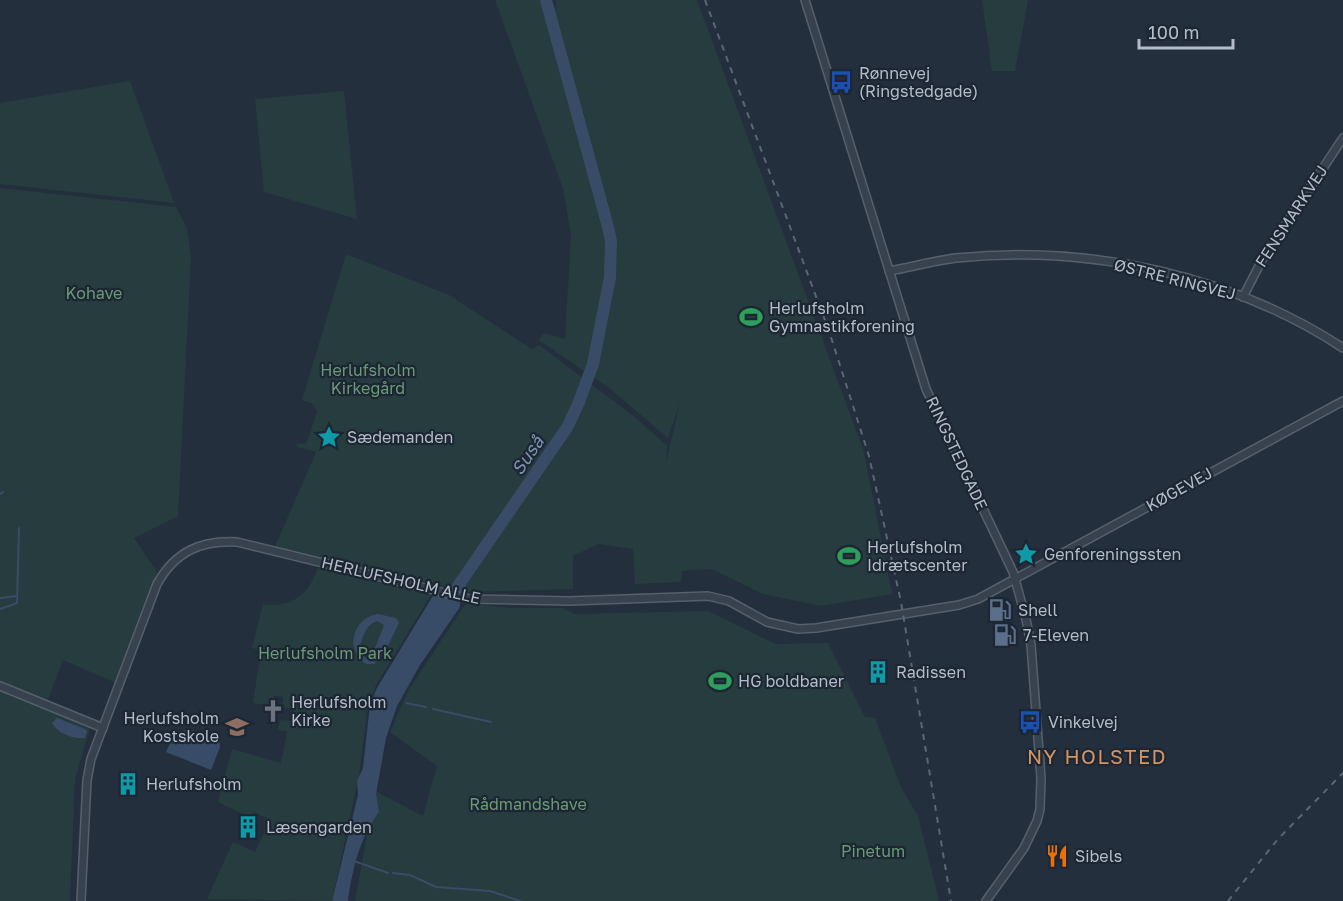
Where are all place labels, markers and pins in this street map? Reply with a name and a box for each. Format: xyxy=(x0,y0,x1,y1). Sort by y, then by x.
place label: Rønnevej (Ringstedgade) xyxy=(859,63,978,101)
bus stop icon: Rønnevej (Ringstedgade) xyxy=(828,69,854,95)
place label: Herlufsholm Gymnastikforening xyxy=(769,298,915,336)
sports icon: Herlufsholm Gymnastikforening xyxy=(738,304,764,330)
place icon: Sædemanden xyxy=(316,424,342,450)
place label: Sædemanden xyxy=(347,427,453,447)
place label: Herlufsholm Idrætscenter xyxy=(867,537,967,575)
place icon: Genforeningssten xyxy=(1013,541,1039,567)
sports icon: Herlufsholm Idrætscenter xyxy=(836,543,862,569)
place label: Genforeningssten xyxy=(1044,544,1181,564)
fuel station icon: Shell xyxy=(987,597,1013,623)
place label: Shell xyxy=(1018,600,1058,620)
fuel station icon: 7-Eleven xyxy=(992,622,1018,648)
place label: 7-Eleven xyxy=(1023,625,1089,645)
building icon: Radissen xyxy=(865,659,891,685)
place label: Radissen xyxy=(896,662,966,682)
sports icon: HG boldbaner xyxy=(707,668,733,694)
place label: HG boldbaner xyxy=(738,671,844,691)
place label: Herlufsholm Kirke xyxy=(291,692,387,730)
church icon: Herlufsholm Kirke xyxy=(260,698,286,724)
place label: Herlufsholm Kostskole xyxy=(123,708,219,746)
bus stop icon: Vinkelvej xyxy=(1017,709,1043,735)
place label: Vinkelvej xyxy=(1048,712,1118,732)
school or university icon: Herlufsholm Kostskole xyxy=(224,714,250,740)
building icon: Herlufsholm xyxy=(115,771,141,797)
place label: Herlufsholm xyxy=(146,774,242,794)
building icon: Læsengarden xyxy=(235,814,261,840)
place label: Læsengarden xyxy=(266,817,372,837)
restaurant icon: Sibels xyxy=(1044,843,1070,869)
place label: Sibels xyxy=(1075,846,1122,866)

